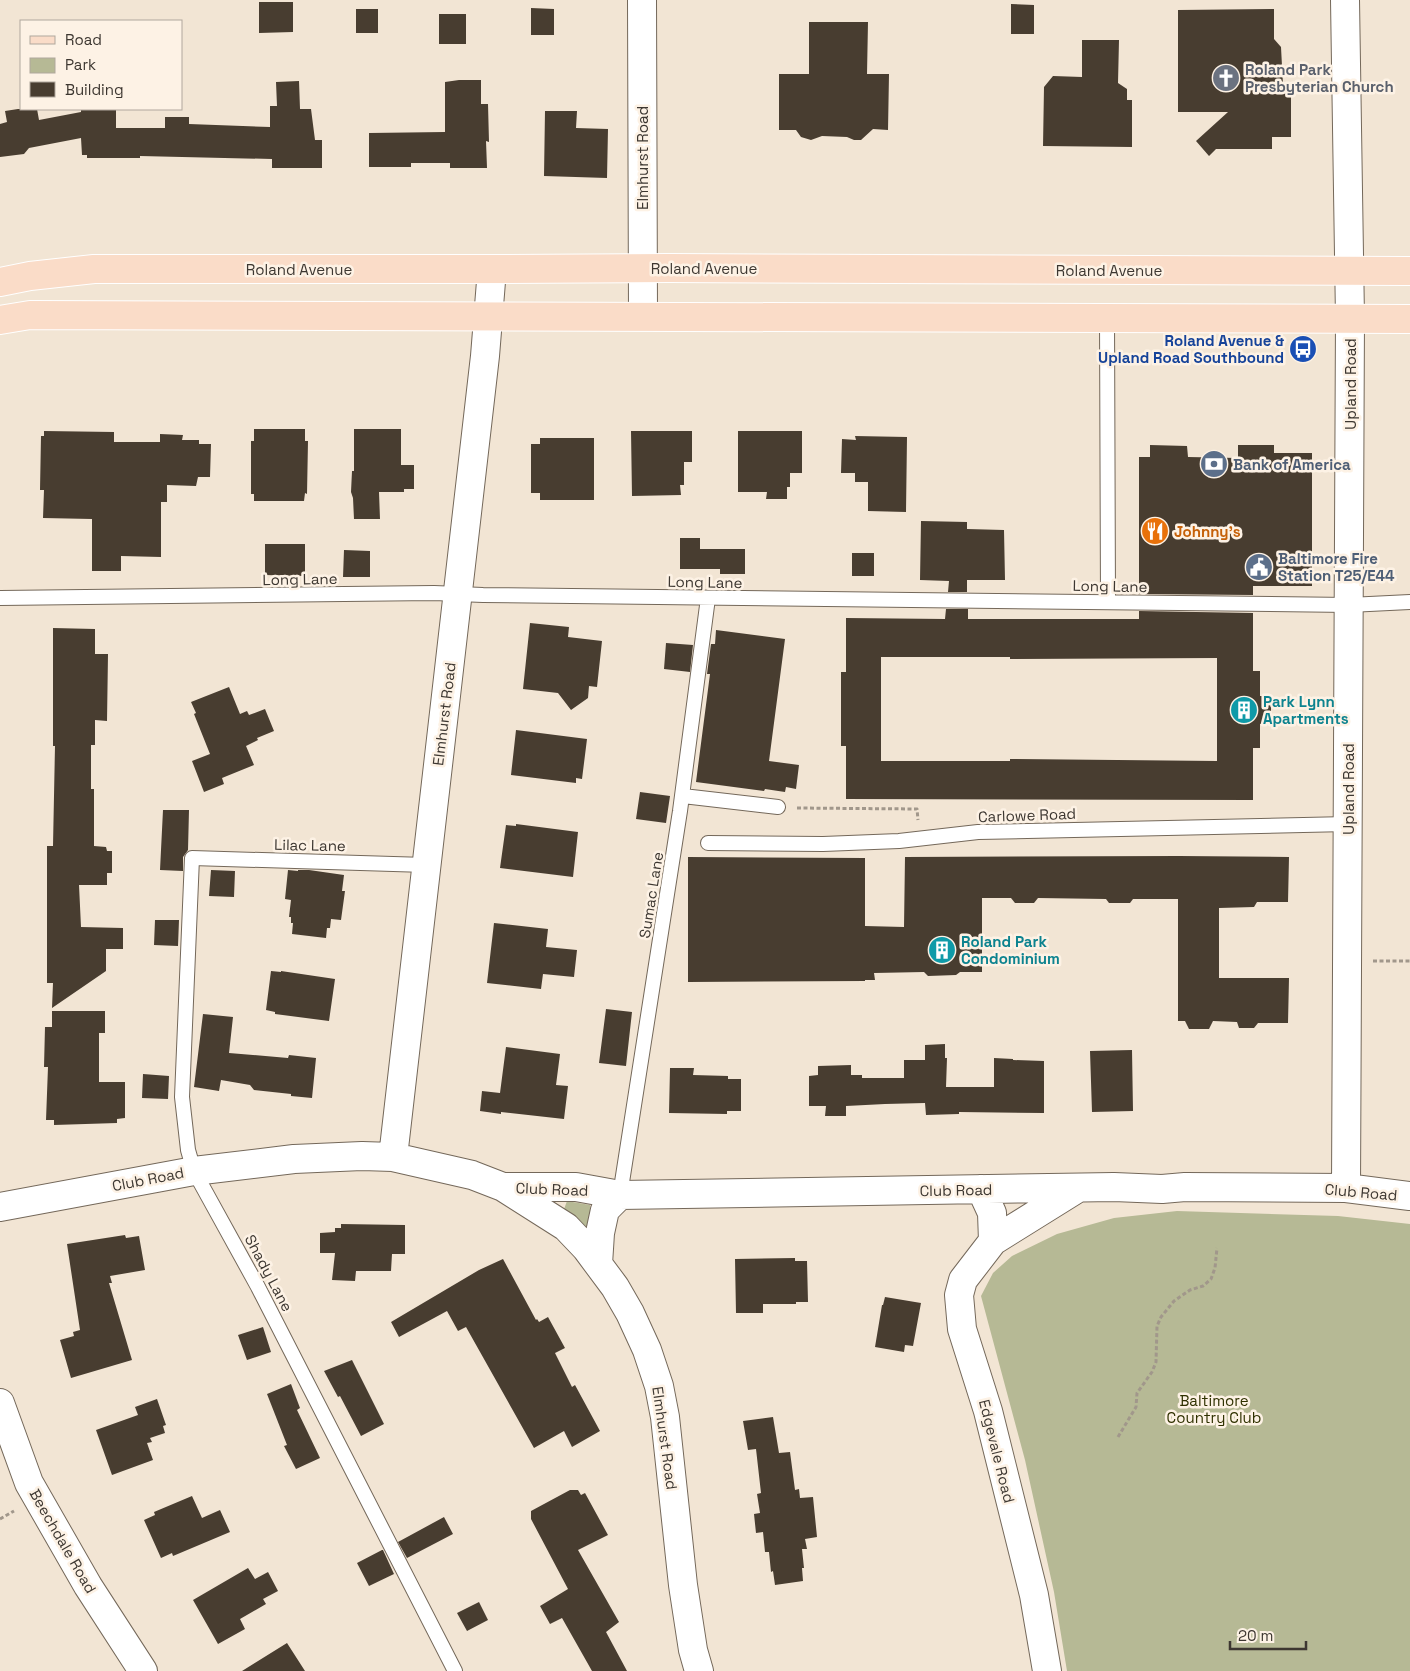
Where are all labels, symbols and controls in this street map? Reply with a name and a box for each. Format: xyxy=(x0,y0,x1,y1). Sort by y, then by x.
legend xyxy=(20,20,182,110)
text: Road xyxy=(65,30,102,49)
text: Park xyxy=(65,55,96,74)
place label: Roland Park Presbyterian Church xyxy=(1245,60,1394,96)
church icon: Roland Park Presbyterian Church xyxy=(1211,63,1241,93)
text: Building xyxy=(65,80,124,99)
street label: Elmhurst Road xyxy=(633,106,652,210)
street label: Roland Avenue xyxy=(651,259,757,278)
street label: Roland Avenue xyxy=(246,260,352,279)
street label: Roland Avenue xyxy=(1056,261,1162,280)
place label: Roland Avenue & Upland Road Southbound xyxy=(1098,331,1284,367)
bus stop icon: Roland Avenue & Upland Road Southbound xyxy=(1288,334,1318,364)
street label: Upland Road xyxy=(1341,338,1360,430)
bank icon: Bank of America xyxy=(1199,449,1229,479)
place label: Bank of America xyxy=(1233,455,1351,474)
restaurant icon: Johnny's xyxy=(1140,516,1170,546)
place label: Johnny's xyxy=(1174,522,1241,541)
place label: Baltimore Fire Station T25/E44 xyxy=(1278,549,1395,585)
public building icon: Baltimore Fire Station T25/E44 xyxy=(1244,552,1274,582)
street label: Long Lane xyxy=(262,569,338,589)
street label: Long Lane xyxy=(667,572,743,592)
street label: Long Lane xyxy=(1072,576,1148,596)
street label: Elmhurst Road xyxy=(428,661,460,767)
place label: Park Lynn Apartments xyxy=(1263,692,1349,728)
building icon: Park Lynn Apartments xyxy=(1229,695,1259,725)
street label: Upland Road xyxy=(1339,743,1358,835)
street label: Carlowe Road xyxy=(978,804,1076,826)
street label: Lilac Lane xyxy=(274,835,346,855)
street label: Sumac Lane xyxy=(635,850,667,940)
place label: Roland Park Condominium xyxy=(961,932,1060,968)
building icon: Roland Park Condominium xyxy=(927,935,957,965)
street label: Club Road xyxy=(110,1163,186,1195)
street label: Club Road xyxy=(515,1178,589,1200)
street label: Club Road xyxy=(1324,1179,1398,1205)
street label: Club Road xyxy=(919,1180,993,1200)
street label: Shady Lane xyxy=(241,1231,297,1315)
street label: Elmhurst Road xyxy=(648,1385,682,1491)
park label: Baltimore Country Club xyxy=(1167,1391,1261,1427)
street label: Edgevale Road xyxy=(975,1397,1019,1505)
street label: Beechdale Road xyxy=(25,1485,101,1597)
scale bar xyxy=(1230,1618,1306,1650)
text: 20 m xyxy=(1238,1626,1273,1645)

